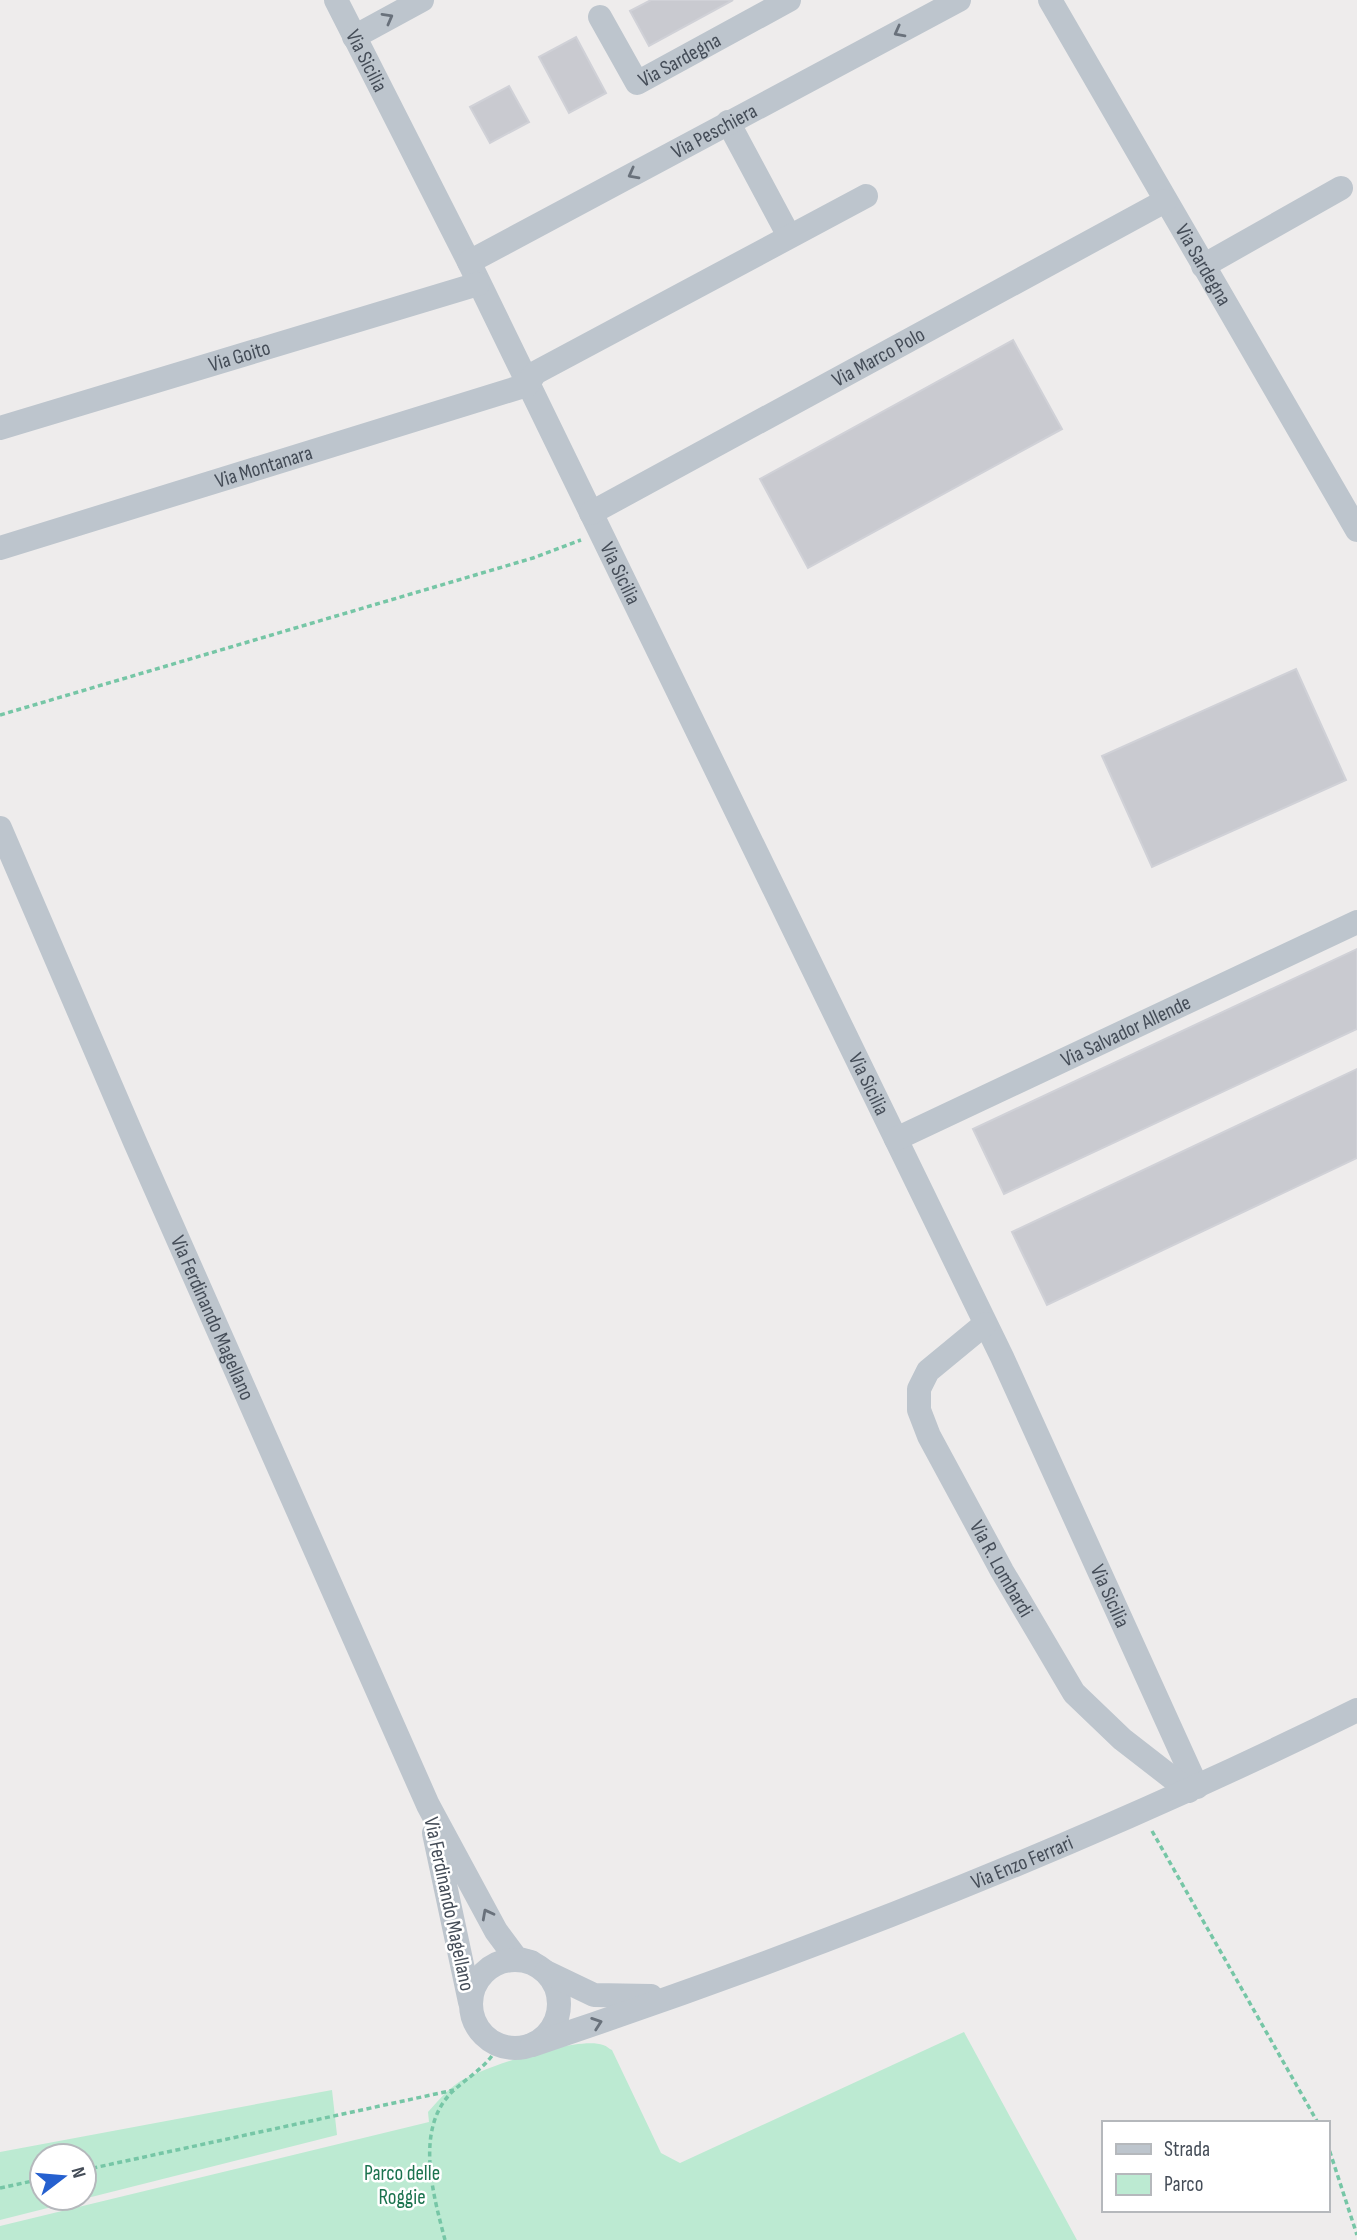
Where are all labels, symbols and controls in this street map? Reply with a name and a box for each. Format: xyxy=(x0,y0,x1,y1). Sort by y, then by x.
one-way arrow xyxy=(381,13,393,26)
one-way arrow xyxy=(893,24,906,37)
street label: Via Sicilia xyxy=(341,25,393,96)
street label: Via Sardegna xyxy=(634,27,725,92)
street label: Via Peschiera xyxy=(667,98,761,164)
one-way arrow xyxy=(628,166,640,179)
street label: Via Sardegna xyxy=(1170,219,1237,310)
street label: Via Marco Polo xyxy=(828,322,929,392)
street label: Via Goito xyxy=(206,335,273,377)
street label: Via Montanara xyxy=(212,440,315,493)
street label: Via Sicilia xyxy=(595,538,646,609)
street label: Via Salvador Allende xyxy=(1057,990,1195,1072)
street label: Via Sicilia xyxy=(843,1049,895,1119)
street label: Via Ferdinando Magellano xyxy=(165,1232,260,1404)
street label: Via R. Lombardi xyxy=(965,1516,1039,1621)
street label: Via Sicilia xyxy=(1085,1561,1135,1631)
street label: Via Ferdinando Magellano xyxy=(418,1815,480,1993)
street label: Via Enzo Ferrari xyxy=(967,1830,1076,1894)
one-way arrow xyxy=(482,1909,495,1921)
one-way arrow xyxy=(590,2017,603,2031)
legend xyxy=(1102,2121,1329,2212)
text: Strada xyxy=(1164,2137,1210,2162)
north arrow xyxy=(28,2142,98,2212)
park label: Parco delle Roggie xyxy=(364,2161,440,2210)
text: N xyxy=(65,2165,90,2181)
text: Parco xyxy=(1164,2172,1203,2197)

